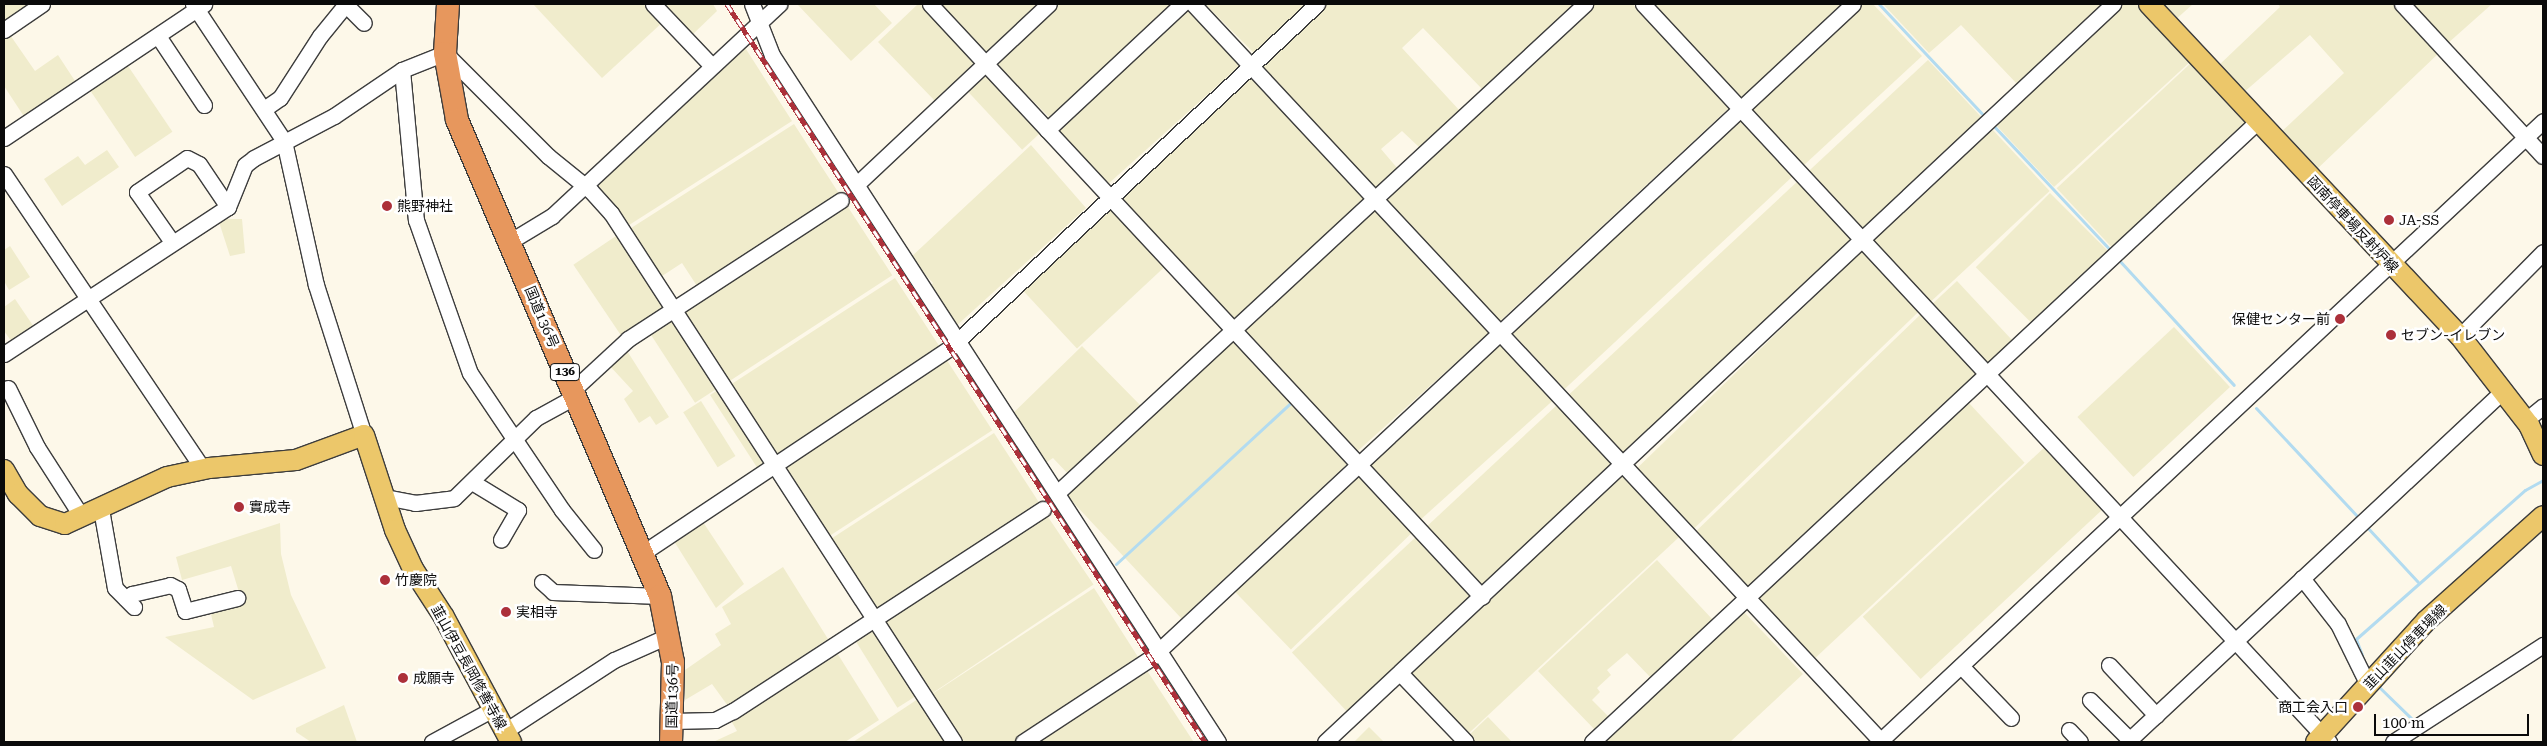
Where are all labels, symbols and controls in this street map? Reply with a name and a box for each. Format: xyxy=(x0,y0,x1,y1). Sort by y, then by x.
street label: 函南停車場反射炉線 xyxy=(2304,172,2402,276)
place label: 熊野神社 xyxy=(397,198,453,214)
marker: 熊野神社 xyxy=(381,200,393,212)
place label: JA-SS xyxy=(2399,212,2439,228)
marker: JA-SS xyxy=(2383,214,2395,226)
street label: 国道136号 xyxy=(521,284,563,350)
place label: 保健センター前 xyxy=(2232,311,2330,327)
marker: 保健センター前 xyxy=(2334,313,2346,325)
place label: セブン-イレブン xyxy=(2401,327,2505,343)
marker: セブン-イレブン xyxy=(2385,329,2397,341)
road number: 136 xyxy=(549,362,581,382)
place label: 實成寺 xyxy=(249,499,291,515)
marker: 實成寺 xyxy=(233,501,245,513)
place label: 竹慶院 xyxy=(395,572,437,588)
marker: 竹慶院 xyxy=(379,574,391,586)
street label: 韮山韮山停車場線 xyxy=(2360,601,2450,693)
street label: 韮山伊豆長岡修善寺線 xyxy=(428,602,510,732)
place label: 実相寺 xyxy=(516,604,558,620)
marker: 実相寺 xyxy=(500,606,512,618)
street label: 国道136号 xyxy=(663,663,681,729)
place label: 成願寺 xyxy=(413,670,455,686)
marker: 成願寺 xyxy=(397,672,409,684)
place label: 商工会入口 xyxy=(2278,699,2348,715)
marker: 商工会入口 xyxy=(2352,701,2364,713)
scale bar xyxy=(2377,704,2532,736)
text: 100 m xyxy=(2382,714,2425,732)

